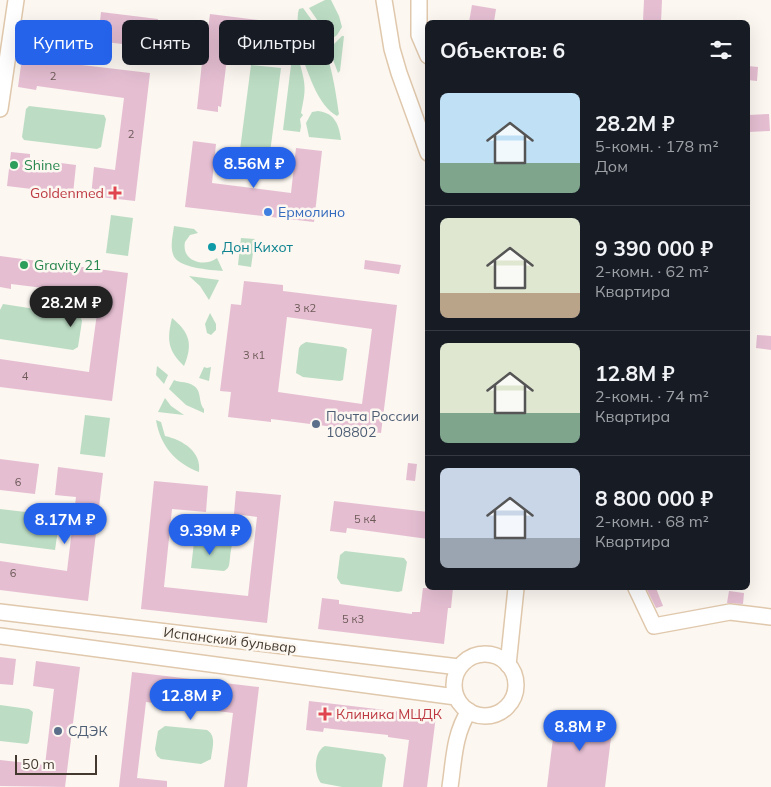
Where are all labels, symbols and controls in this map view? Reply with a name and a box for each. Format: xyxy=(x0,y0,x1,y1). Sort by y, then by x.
chip: Купить xyxy=(15,20,112,65)
chip: Снять xyxy=(122,20,209,65)
chip: Фильтры xyxy=(219,20,334,65)
icon: filters xyxy=(707,36,735,64)
text: Объектов: 6 xyxy=(440,37,565,63)
house number: 2 xyxy=(50,69,57,83)
text: 28.2M ₽ xyxy=(595,110,675,136)
icon: home xyxy=(480,113,540,173)
house number: 2 xyxy=(128,127,135,141)
text: 5-комн. · 178 m² xyxy=(595,136,719,156)
pin: 8.56M ₽ xyxy=(208,146,300,189)
text: 8.56M ₽ xyxy=(224,153,284,173)
place label: Shine xyxy=(24,156,60,174)
text: Дом xyxy=(595,156,628,176)
marker: Shine xyxy=(8,159,20,171)
place label: Goldenmed xyxy=(30,184,104,202)
marker: Goldenmed xyxy=(108,186,122,200)
place label: Ермолино xyxy=(278,203,345,221)
marker: Ермолино xyxy=(262,206,274,218)
text: 9 390 000 ₽ xyxy=(595,235,713,261)
place label: Дон Кихот xyxy=(222,238,294,256)
icon: home xyxy=(480,238,540,298)
marker: Дон Кихот xyxy=(206,241,218,253)
place label: Gravity 21 xyxy=(34,256,101,274)
marker: Gravity 21 xyxy=(18,259,30,271)
text: 2-комн. · 62 m² xyxy=(595,261,709,281)
text: Квартира xyxy=(595,281,670,301)
pin: 28.2M ₽ xyxy=(25,286,117,328)
text: 28.2M ₽ xyxy=(41,292,101,312)
house number: 3 к2 xyxy=(294,301,316,315)
house number: 3 к1 xyxy=(243,348,265,362)
text: 12.8M ₽ xyxy=(595,360,675,386)
icon: home xyxy=(480,363,540,423)
house number: 4 xyxy=(22,369,29,383)
text: 2-комн. · 74 m² xyxy=(595,386,709,406)
text: Квартира xyxy=(595,406,670,426)
place label: Почта России 108802 xyxy=(326,407,419,441)
marker: Почта России 108802 xyxy=(310,418,322,430)
house number: 6 xyxy=(15,475,22,489)
text: 8 800 000 ₽ xyxy=(595,485,713,511)
icon: home xyxy=(480,488,540,548)
pin: 8.17M ₽ xyxy=(19,502,111,545)
text: 8.17M ₽ xyxy=(35,509,95,529)
text: 2-комн. · 68 m² xyxy=(595,511,709,531)
house number: 5 к4 xyxy=(354,512,376,526)
pin: 9.39M ₽ xyxy=(164,514,256,556)
text: 9.39M ₽ xyxy=(180,520,240,540)
text: Квартира xyxy=(595,531,670,551)
house number: 6 xyxy=(10,566,17,580)
house number: 5 к3 xyxy=(342,612,364,626)
street label: Испанский бульвар xyxy=(163,623,297,657)
pin: 12.8M ₽ xyxy=(145,678,237,721)
text: 12.8M ₽ xyxy=(161,685,221,705)
place label: Клиника МЦДК xyxy=(336,705,443,723)
marker: Клиника МЦДК xyxy=(318,707,332,721)
pin: 8.8M ₽ xyxy=(539,710,621,752)
text: 8.8M ₽ xyxy=(554,716,606,736)
place label: СДЭК xyxy=(68,722,108,740)
marker: СДЭК xyxy=(52,725,64,737)
scale bar xyxy=(15,752,98,775)
text: 50 m xyxy=(22,755,55,773)

